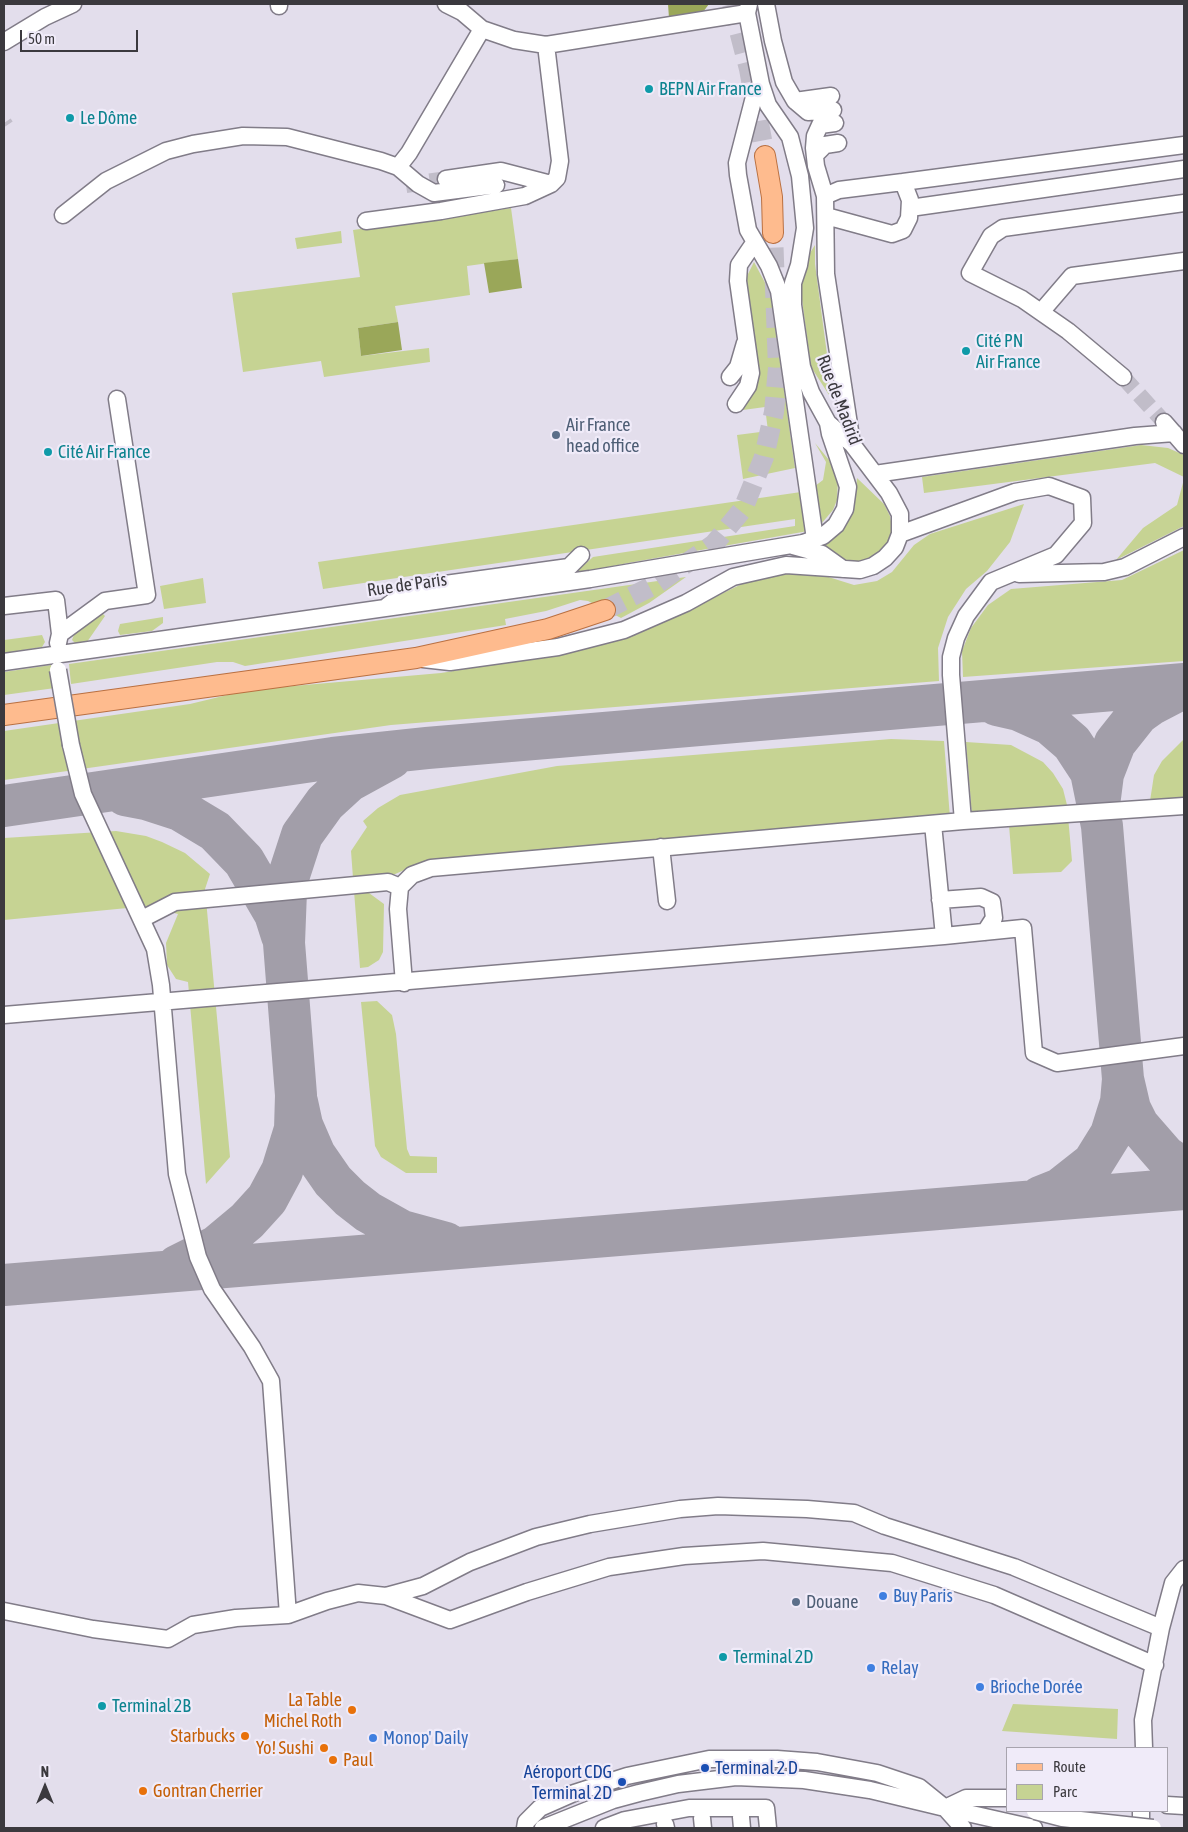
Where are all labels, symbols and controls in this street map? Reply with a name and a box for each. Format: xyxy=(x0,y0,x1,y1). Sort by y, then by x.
scale bar xyxy=(22,20,140,52)
text: 50 m xyxy=(28,30,55,47)
place label: BEPN Air France xyxy=(659,78,762,100)
marker: BEPN Air France xyxy=(643,83,655,95)
place label: Le Dôme xyxy=(80,107,137,129)
marker: Le Dôme xyxy=(64,112,76,124)
place label: Cité PN Air France xyxy=(976,330,1041,372)
marker: Cité PN Air France xyxy=(960,345,972,357)
street label: Rue de Madrid xyxy=(812,352,866,448)
place label: Air France head office xyxy=(566,414,639,456)
marker: Air France head office xyxy=(550,429,562,441)
place label: Cité Air France xyxy=(58,441,150,463)
marker: Cité Air France xyxy=(42,446,54,458)
street label: Rue de Paris xyxy=(366,569,448,601)
place label: Buy Paris xyxy=(893,1585,953,1607)
marker: Buy Paris xyxy=(877,1590,889,1602)
place label: Douane xyxy=(806,1591,859,1613)
marker: Douane xyxy=(790,1596,802,1608)
place label: Terminal 2D xyxy=(733,1646,813,1668)
marker: Terminal 2D xyxy=(717,1651,729,1663)
place label: Relay xyxy=(881,1657,919,1679)
marker: Relay xyxy=(865,1662,877,1674)
place label: Brioche Dorée xyxy=(990,1676,1083,1698)
marker: Brioche Dorée xyxy=(974,1681,986,1693)
place label: La Table Michel Roth xyxy=(264,1689,342,1732)
place label: Terminal 2B xyxy=(112,1695,191,1717)
marker: Terminal 2B xyxy=(96,1700,108,1712)
marker: La Table Michel Roth xyxy=(346,1704,358,1716)
place label: Starbucks xyxy=(170,1725,235,1747)
place label: Monop' Daily xyxy=(383,1727,469,1749)
marker: Starbucks xyxy=(239,1730,251,1742)
marker: Monop' Daily xyxy=(367,1732,379,1744)
place label: Yo! Sushi xyxy=(256,1737,314,1759)
marker: Yo! Sushi xyxy=(318,1742,330,1754)
legend xyxy=(1006,1747,1168,1812)
place label: Paul xyxy=(343,1749,373,1771)
marker: Paul xyxy=(327,1754,339,1766)
place label: Terminal 2 D xyxy=(715,1757,798,1779)
text: Route xyxy=(1053,1758,1086,1775)
place label: Aéroport CDG Terminal 2D xyxy=(524,1761,612,1804)
north arrow xyxy=(20,1762,70,1812)
marker: Terminal 2 D xyxy=(699,1762,711,1774)
text: N xyxy=(41,1764,49,1780)
marker: Aéroport CDG Terminal 2D xyxy=(616,1776,628,1788)
place label: Gontran Cherrier xyxy=(153,1780,263,1802)
text: Parc xyxy=(1053,1783,1077,1800)
marker: Gontran Cherrier xyxy=(137,1785,149,1797)

